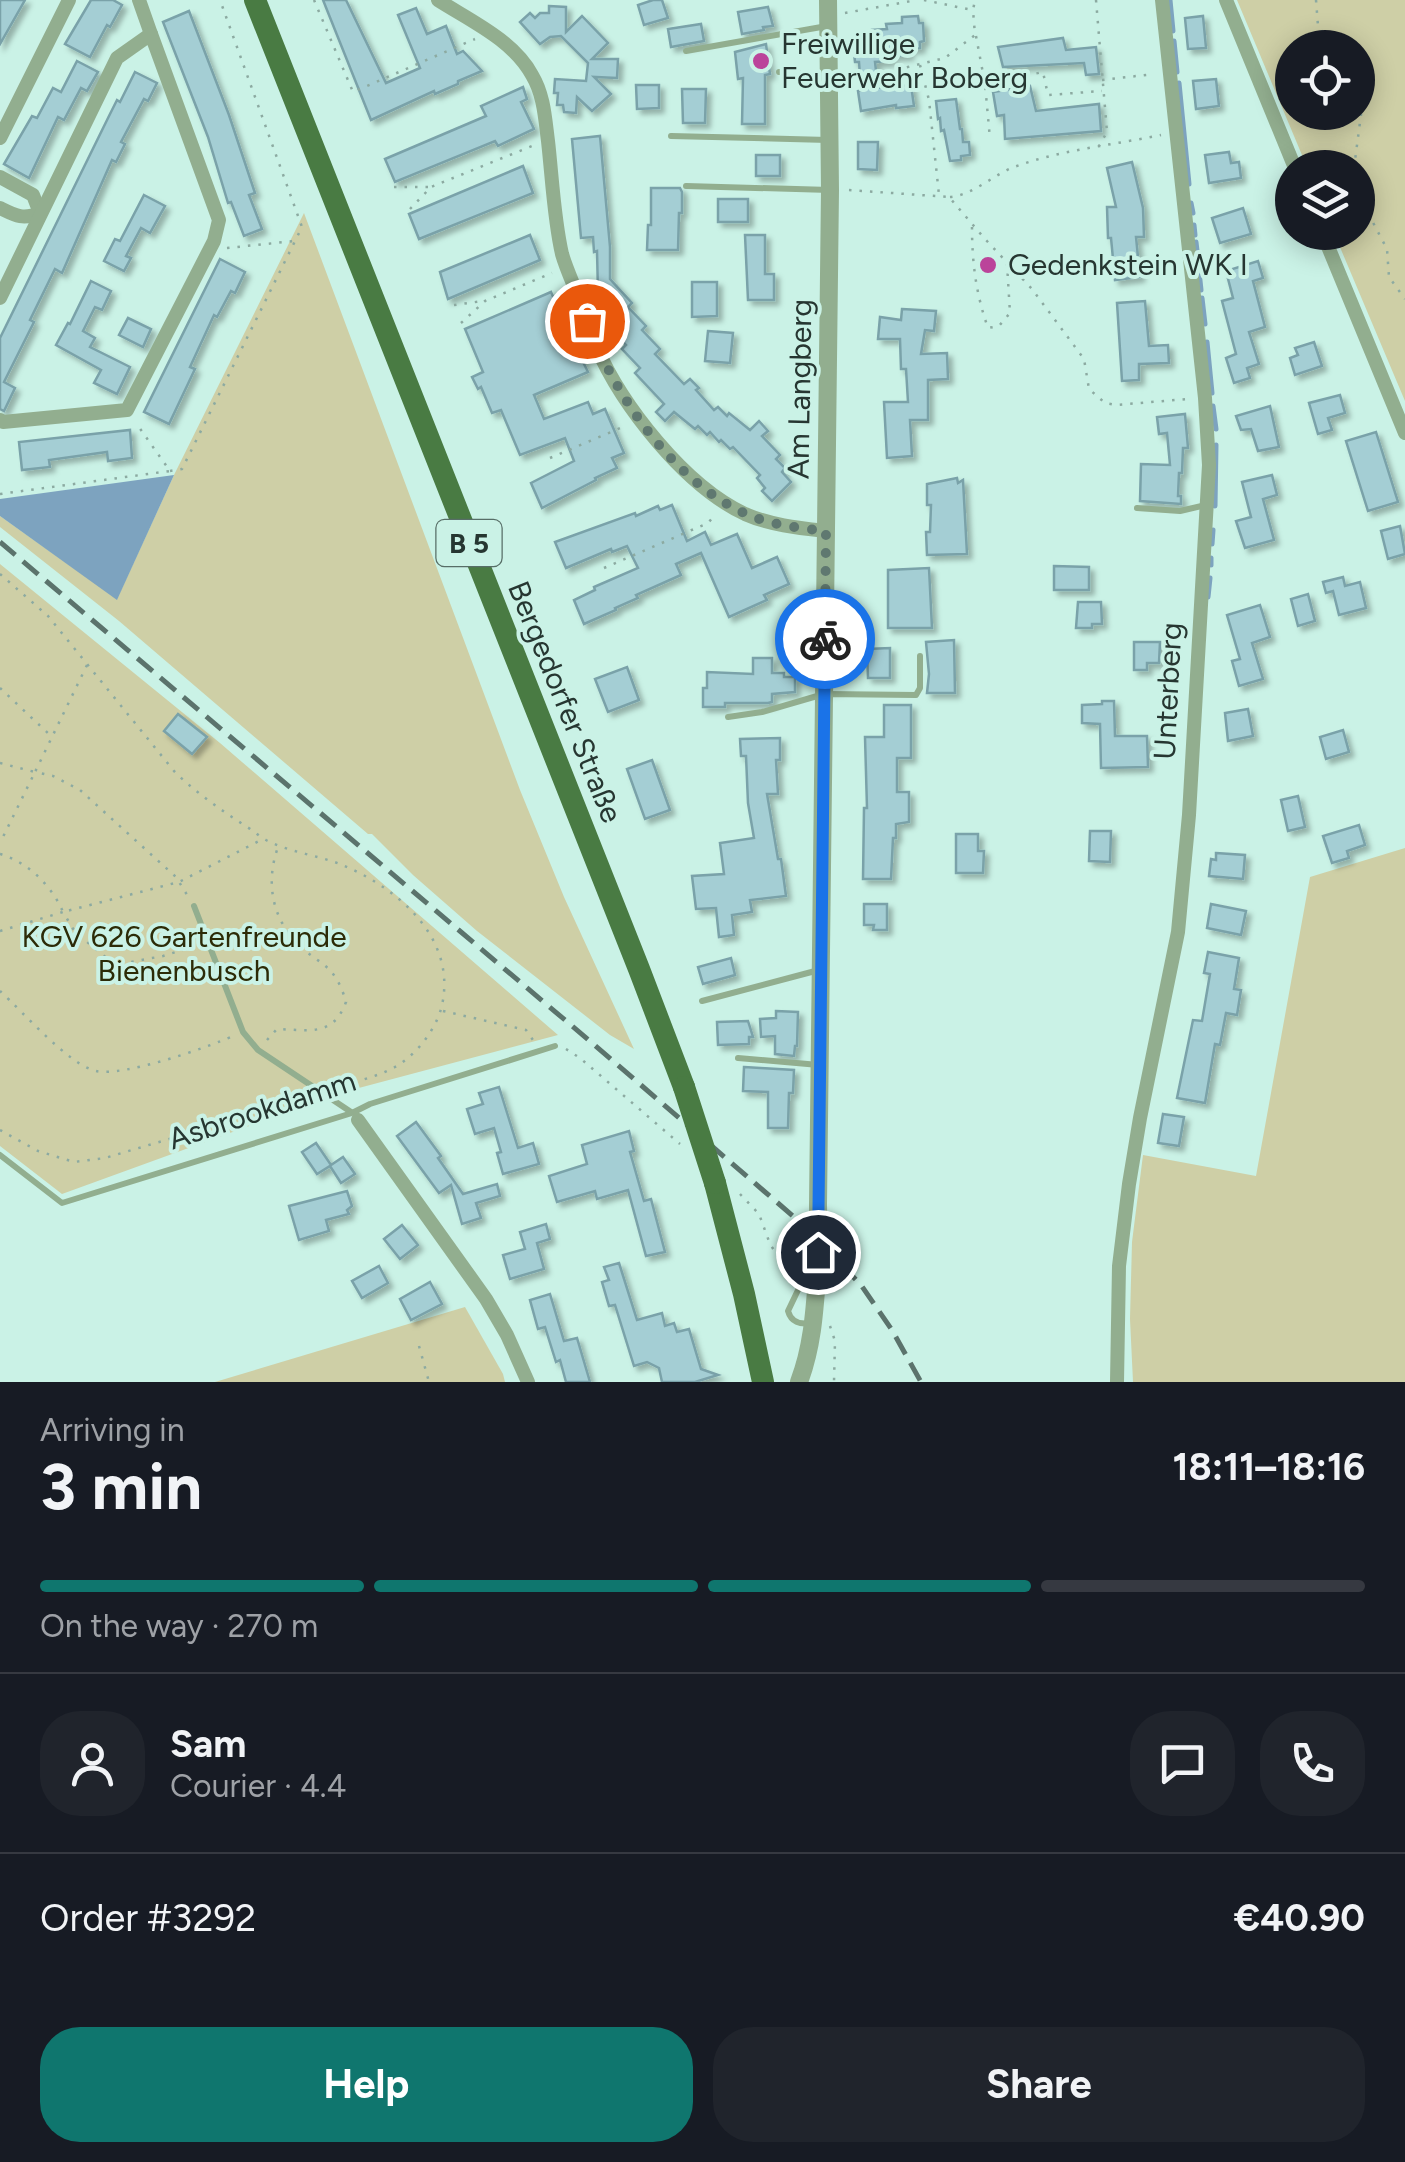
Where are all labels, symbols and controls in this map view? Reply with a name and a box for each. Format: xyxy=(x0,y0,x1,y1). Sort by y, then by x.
place label: Freiwillige Feuerwehr Boberg xyxy=(781,25,1028,96)
map controls xyxy=(1275,30,1375,250)
button: locate xyxy=(1275,30,1375,130)
marker: Freiwillige Feuerwehr Boberg xyxy=(750,50,772,72)
button: layers xyxy=(1275,150,1375,250)
place label: Gedenkstein WK I xyxy=(1008,246,1248,283)
marker: Gedenkstein WK I xyxy=(977,254,999,276)
pin xyxy=(545,279,630,364)
icon: bag xyxy=(560,294,615,349)
street label: Am Langberg xyxy=(779,299,820,479)
road number: B 5 xyxy=(436,520,502,566)
street label: Bergedorfer Straße xyxy=(500,576,631,828)
courier xyxy=(775,589,875,689)
icon: bike xyxy=(798,612,853,667)
street label: Unterberg xyxy=(1145,621,1190,761)
park label: KGV 626 Gartenfreunde Bienenbusch xyxy=(21,918,347,989)
street label: Asbrookdamm xyxy=(163,1062,360,1157)
pin xyxy=(776,1210,861,1295)
icon: home xyxy=(791,1225,846,1280)
text: Arriving in xyxy=(40,1411,185,1449)
text: 18:11–18:16 xyxy=(1172,1444,1365,1490)
text: 3 min xyxy=(40,1447,202,1525)
text: On the way · 270 m xyxy=(40,1607,318,1645)
button: person xyxy=(40,1711,145,1816)
button: chat xyxy=(1130,1711,1235,1816)
button: phone xyxy=(1260,1711,1365,1816)
text: Sam xyxy=(170,1721,246,1767)
text: Courier · 4.4 xyxy=(170,1767,346,1805)
text: Order #3292 xyxy=(40,1895,256,1941)
text: €40.90 xyxy=(1234,1895,1365,1941)
button: Help xyxy=(40,2027,693,2142)
button: Share xyxy=(713,2027,1365,2142)

